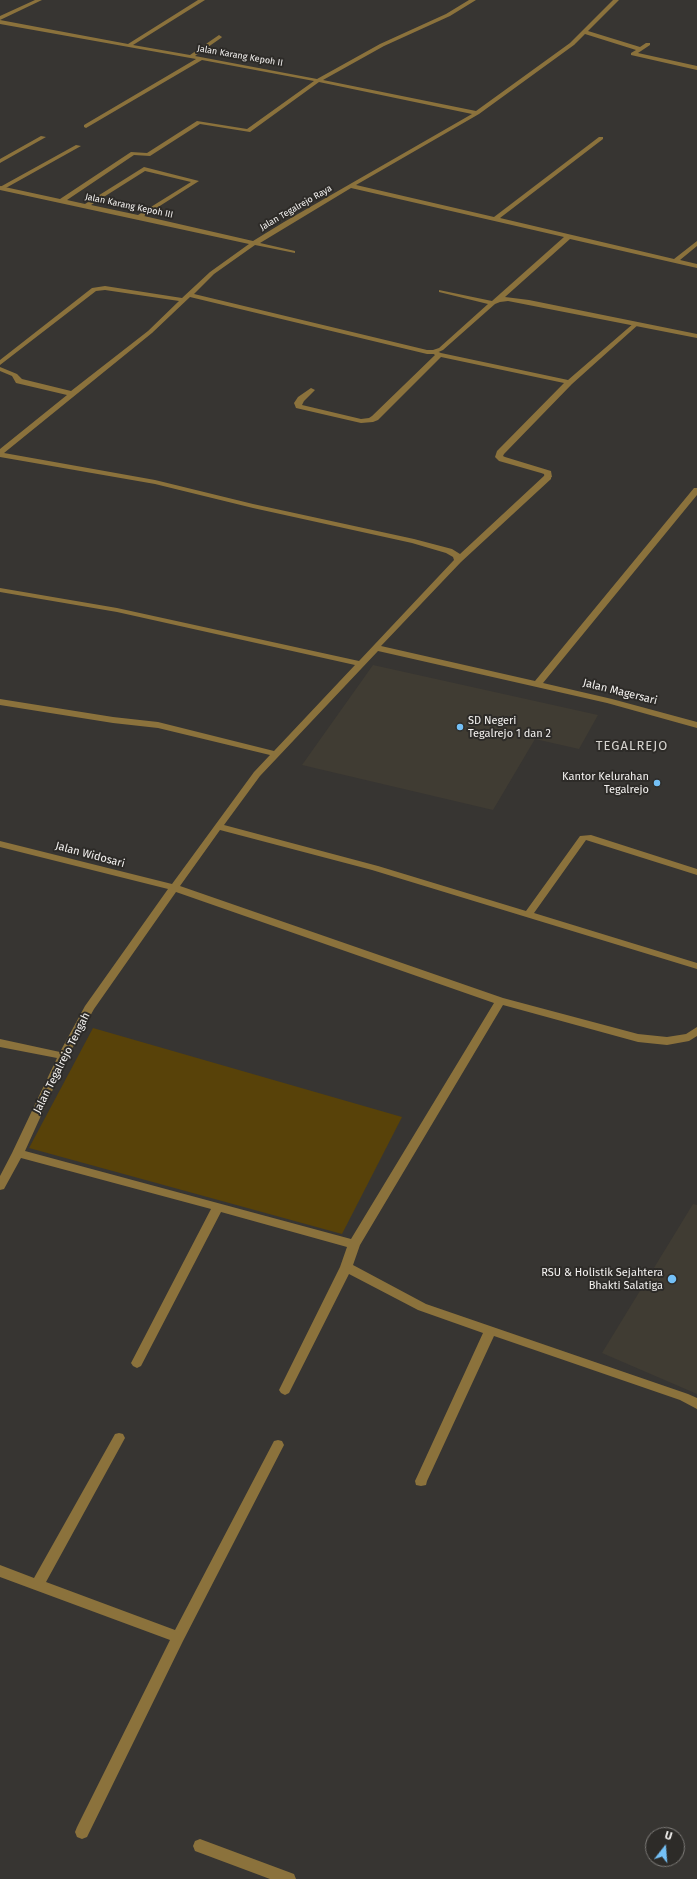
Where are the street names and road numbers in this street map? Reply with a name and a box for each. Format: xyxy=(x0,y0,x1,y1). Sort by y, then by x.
street label: Jalan Karang Kepoh II xyxy=(196,43,284,69)
street label: Jalan Tegalrejo Raya xyxy=(258,183,334,233)
street label: Jalan Karang Kepoh III xyxy=(84,191,174,221)
street label: Jalan Magersari xyxy=(581,676,659,708)
street label: Jalan Widosari xyxy=(54,839,126,871)
street label: Jalan Tegalrejo Tengah xyxy=(31,1010,93,1116)

